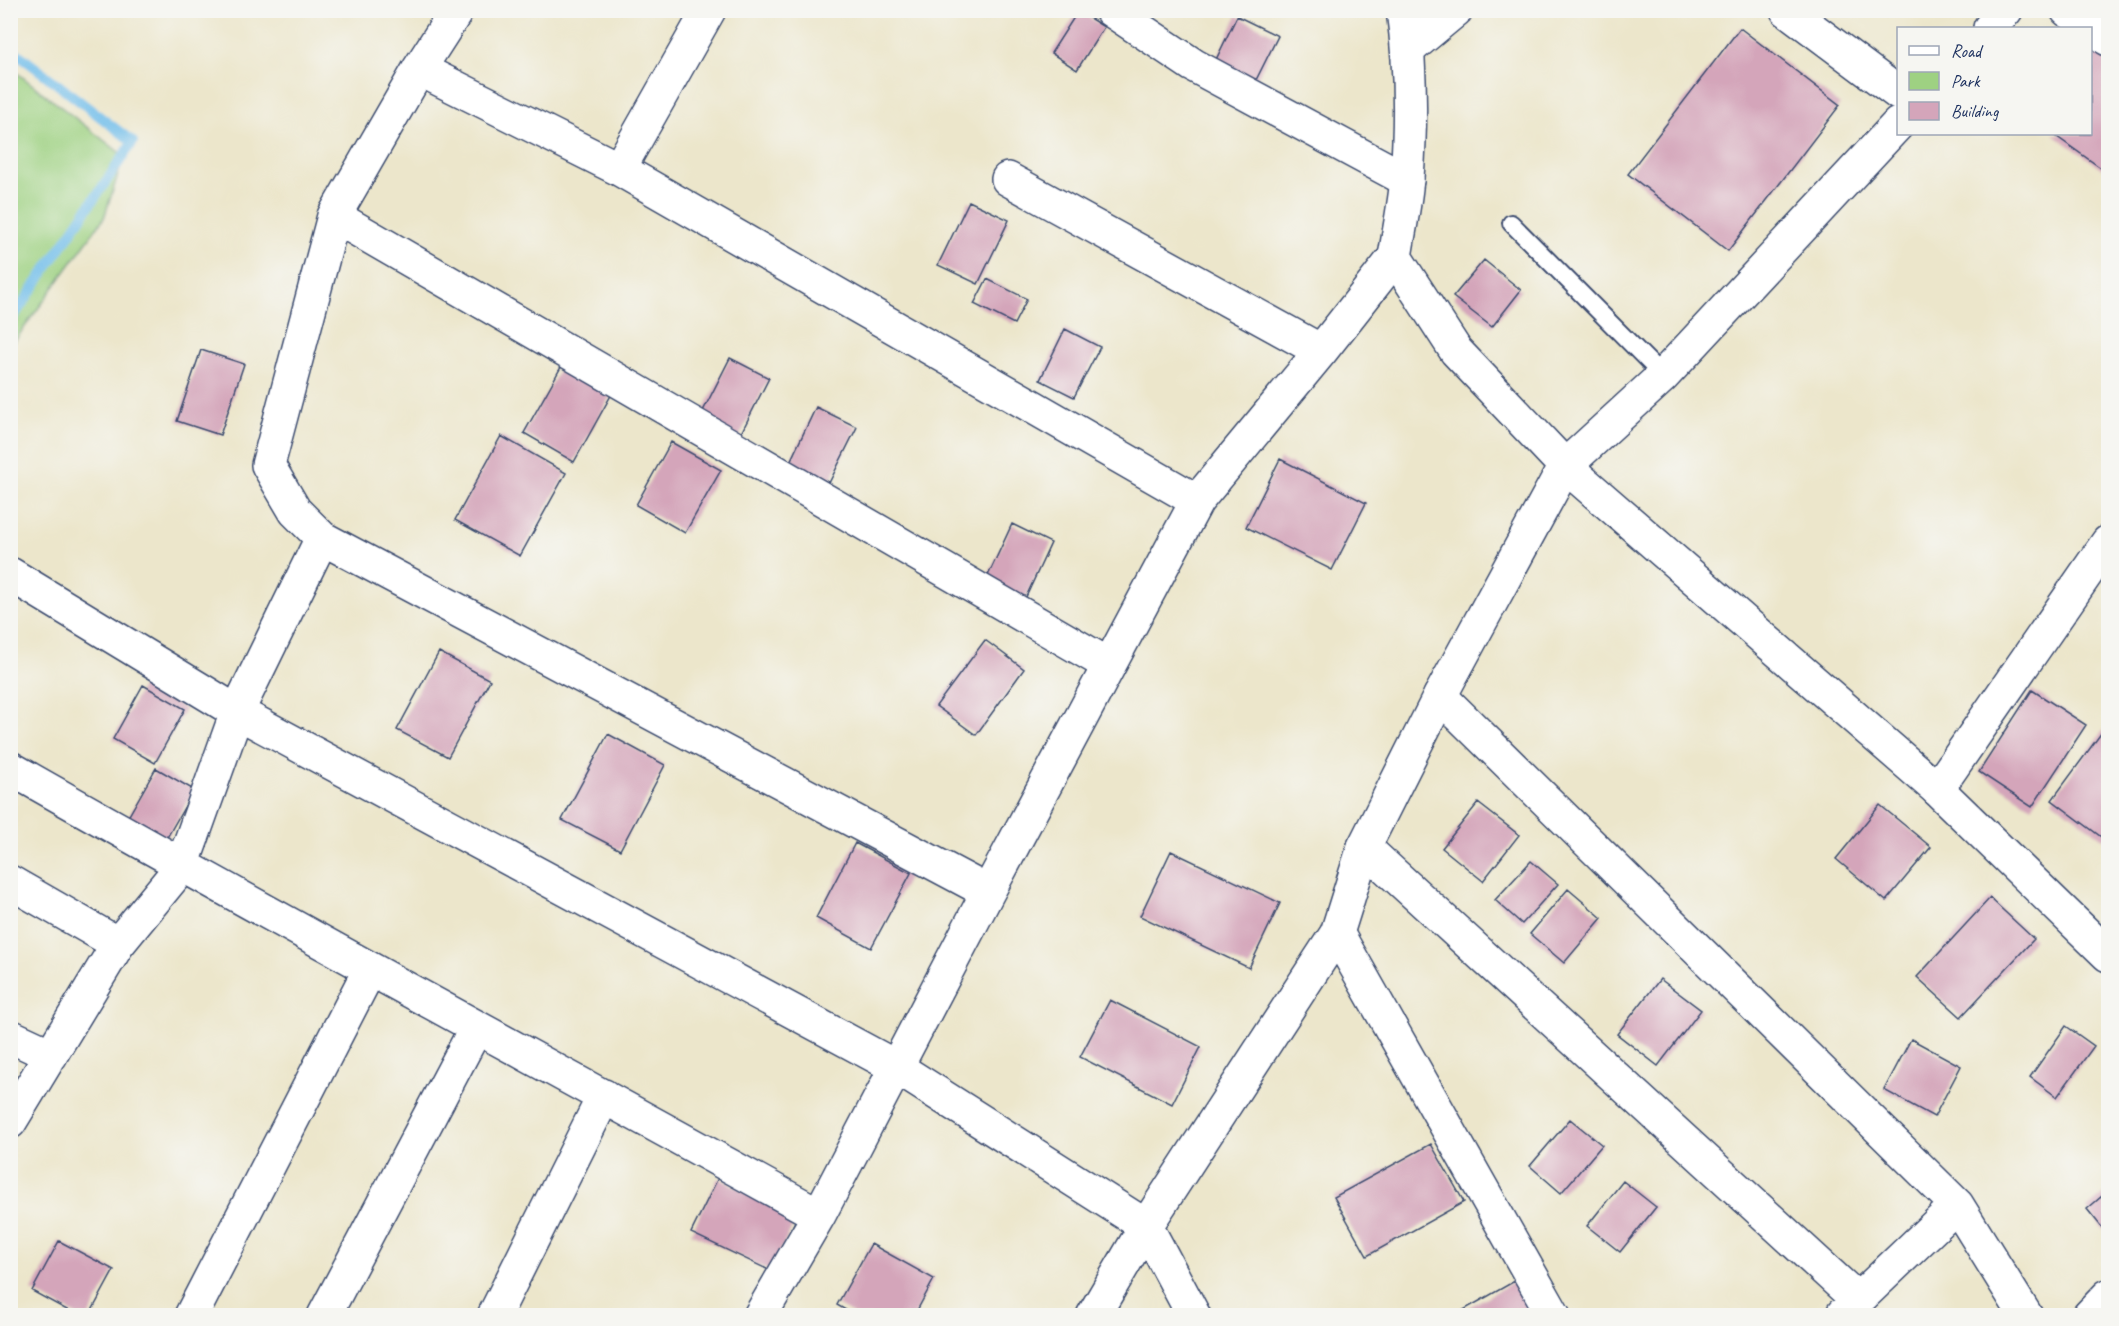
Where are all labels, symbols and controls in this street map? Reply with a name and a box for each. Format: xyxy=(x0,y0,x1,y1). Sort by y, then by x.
legend xyxy=(1897,27,2092,135)
text: Road xyxy=(1951,40,1984,62)
text: Park xyxy=(1951,70,1981,92)
text: Building xyxy=(1951,100,2000,122)

